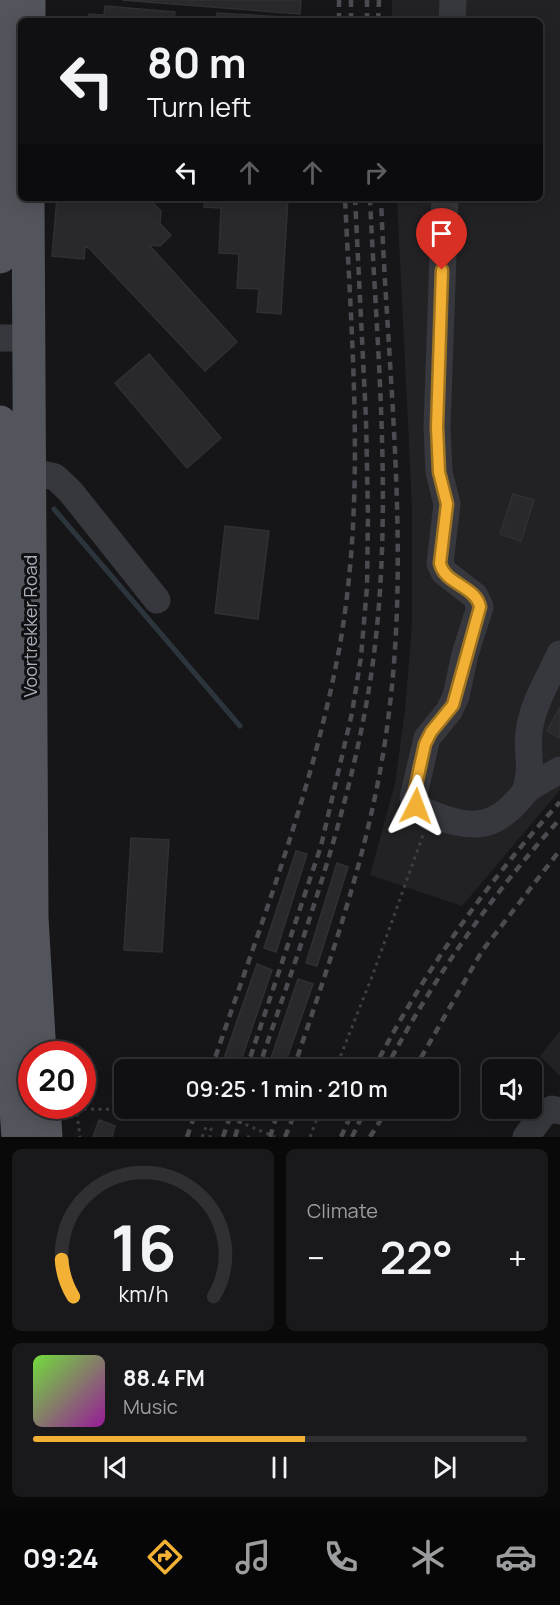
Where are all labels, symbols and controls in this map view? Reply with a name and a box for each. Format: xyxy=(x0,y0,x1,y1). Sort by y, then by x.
text: 80 m xyxy=(147,33,247,91)
icon: left xyxy=(48,42,126,120)
text: Turn left xyxy=(147,88,251,125)
icon: left xyxy=(170,156,203,189)
icon: ahead xyxy=(233,156,266,189)
icon: ahead xyxy=(296,156,329,189)
icon: right xyxy=(359,156,392,189)
pin xyxy=(416,208,467,270)
icon: arrive xyxy=(425,217,458,250)
street label: Voortrekker Road xyxy=(18,555,42,697)
position arrow xyxy=(384,774,448,838)
speed limit sign: 20 xyxy=(18,1041,96,1119)
map controls xyxy=(482,1059,542,1119)
button: sound xyxy=(482,1059,542,1119)
text: 09:25 · 1 min · 210 m xyxy=(185,1074,388,1104)
text: Climate xyxy=(307,1197,378,1224)
text: 16 xyxy=(110,1204,176,1290)
text: 22° xyxy=(380,1226,453,1288)
text: − xyxy=(307,1235,325,1280)
text: + xyxy=(508,1235,527,1280)
text: km/h xyxy=(118,1279,168,1308)
text: 88.4 FM xyxy=(123,1363,205,1393)
text: Music xyxy=(123,1393,178,1420)
icon: previous xyxy=(99,1451,132,1484)
icon: pause xyxy=(263,1451,296,1484)
icon: next xyxy=(428,1451,461,1484)
icon: directions xyxy=(144,1536,186,1578)
icon: music xyxy=(232,1536,274,1578)
icon: phone xyxy=(320,1536,362,1578)
icon: climate xyxy=(407,1536,449,1578)
icon: car xyxy=(495,1536,537,1578)
text: 09:24 xyxy=(23,1539,99,1576)

